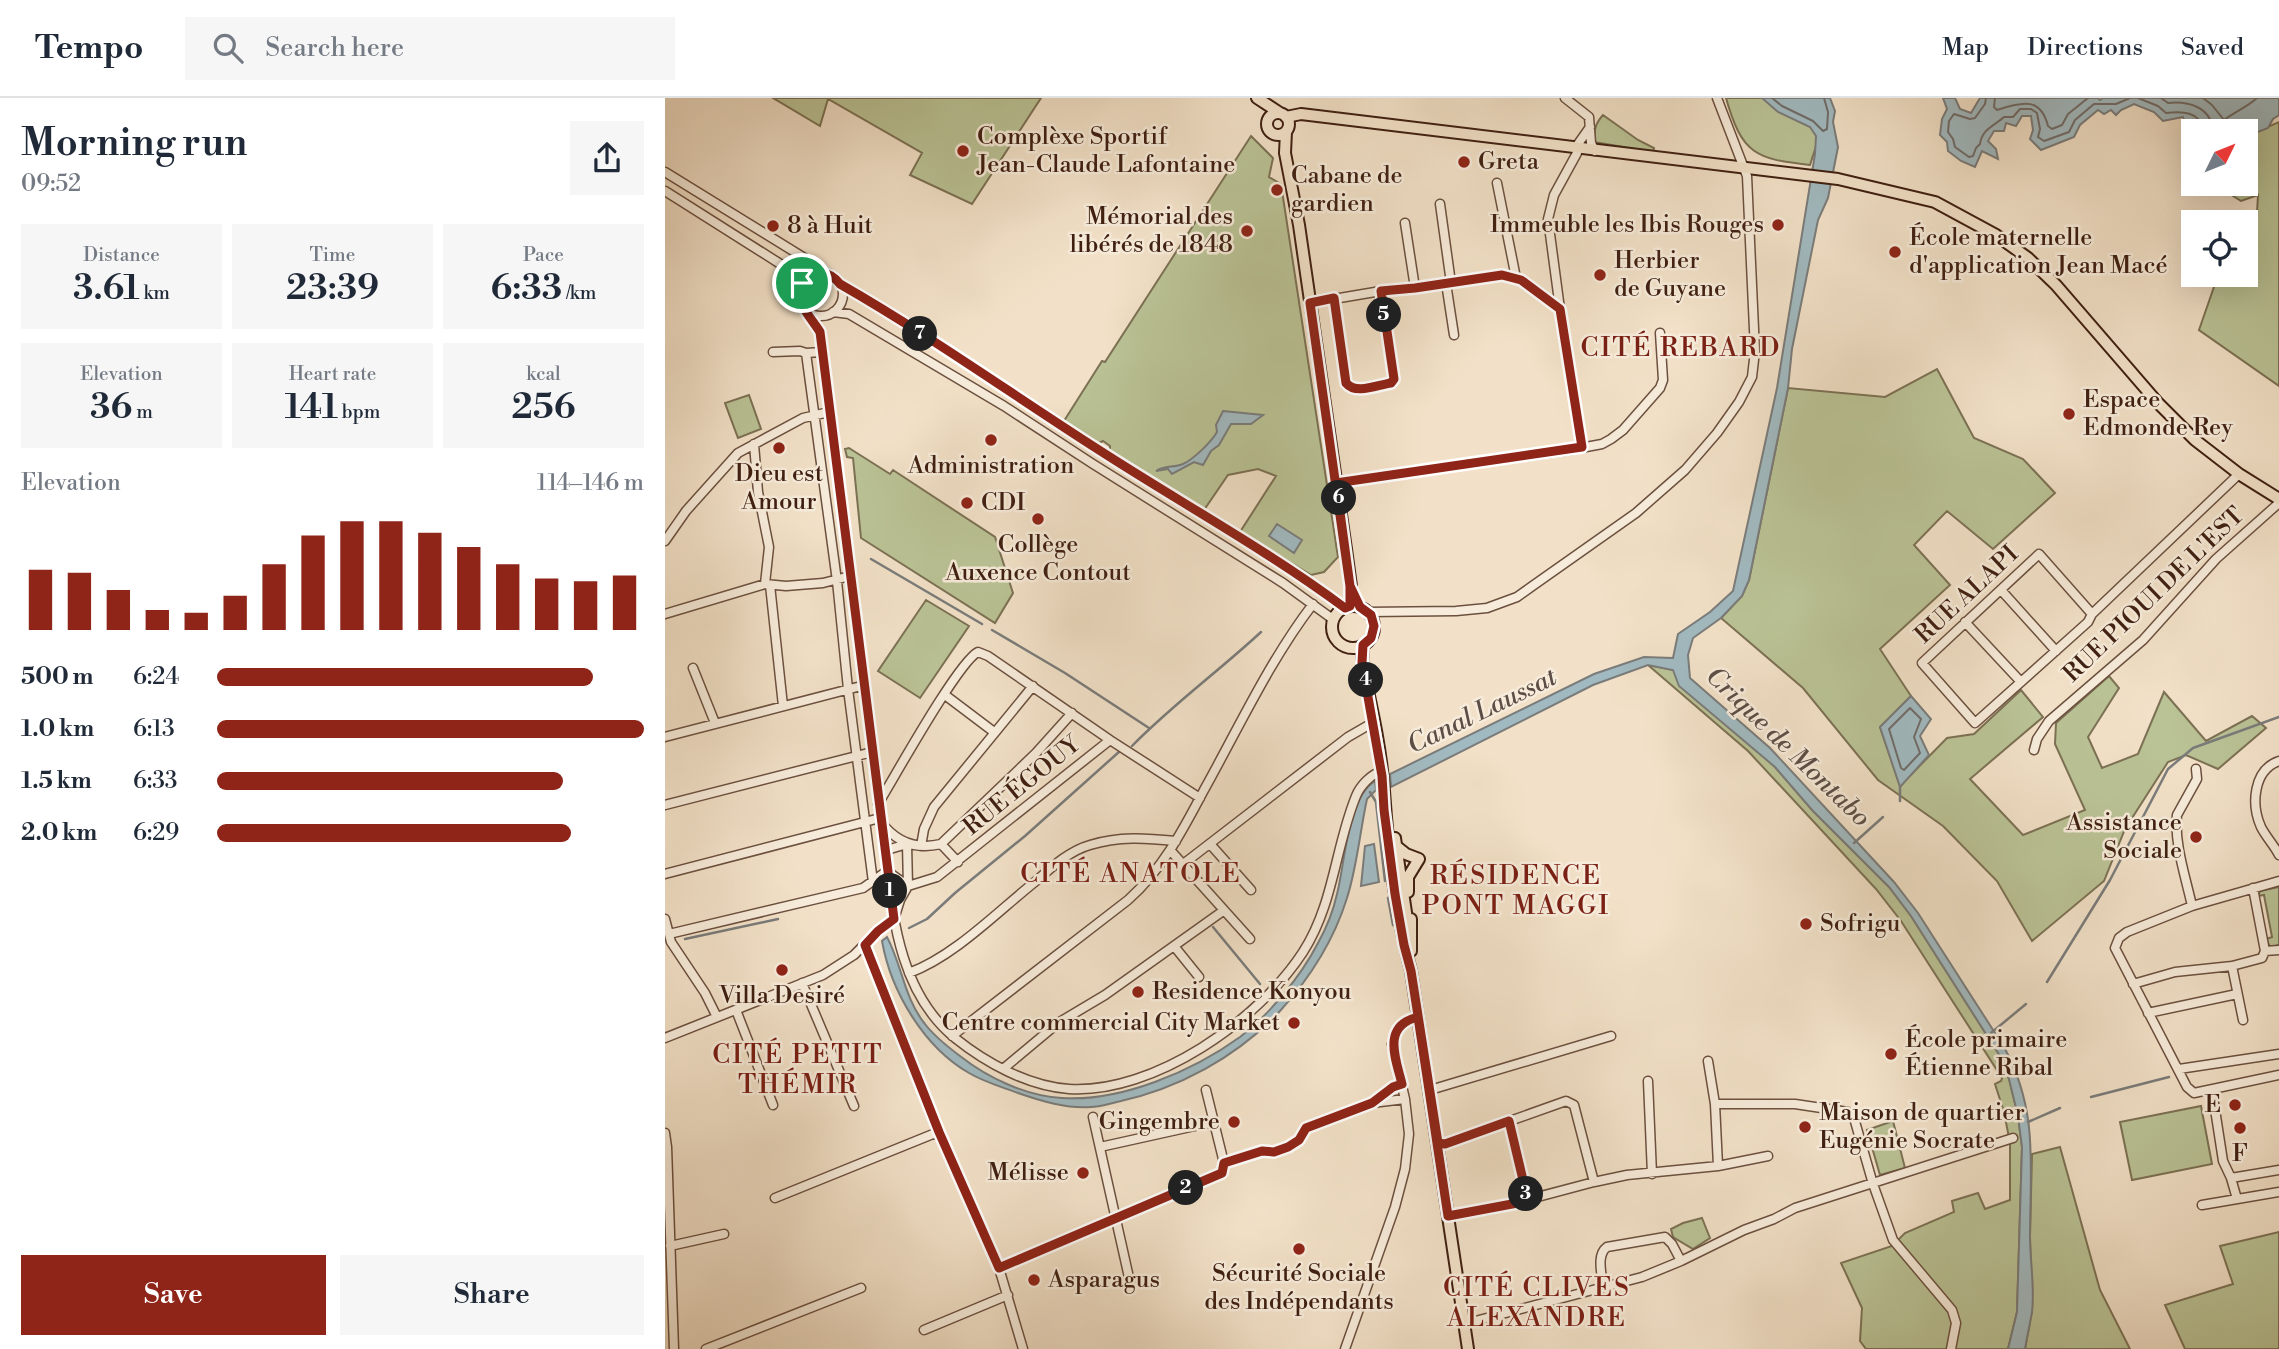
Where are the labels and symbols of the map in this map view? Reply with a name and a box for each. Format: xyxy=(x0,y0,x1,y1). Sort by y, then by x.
north arrow xyxy=(2181,119,2257,196)
place label: Complèxe Sportif Jean-Claude Lafontaine xyxy=(976,122,1235,180)
marker: Complèxe Sportif Jean-Claude Lafontaine xyxy=(955,143,971,159)
place label: Greta xyxy=(1478,147,1540,177)
marker: Greta xyxy=(1456,154,1472,170)
place label: Cabane de gardien xyxy=(1291,161,1403,219)
marker: Cabane de gardien xyxy=(1269,182,1285,198)
place label: Mémorial des libérés de 1848 xyxy=(1070,202,1233,260)
place label: Immeuble les Ibis Rouges xyxy=(1490,210,1764,240)
place label: 8 à Huit xyxy=(787,211,873,241)
marker: Immeuble les Ibis Rouges xyxy=(1770,217,1786,233)
marker: 8 à Huit xyxy=(765,218,781,234)
place label: École maternelle d'application Jean Macé xyxy=(1909,222,2168,281)
marker: Mémorial des libérés de 1848 xyxy=(1239,223,1255,239)
marker: École maternelle d'application Jean Macé xyxy=(1887,244,1903,260)
place label: Herbier de Guyane xyxy=(1614,246,1726,304)
pin xyxy=(772,253,832,313)
marker: Herbier de Guyane xyxy=(1592,267,1608,283)
pin: 5 xyxy=(1367,298,1401,332)
pin: 7 xyxy=(903,316,937,352)
district label: CITÉ REBARD xyxy=(1581,330,1781,364)
place label: Espace Edmonde Rey xyxy=(2083,385,2233,443)
marker: Espace Edmonde Rey xyxy=(2061,406,2077,422)
marker: Administration xyxy=(983,432,999,448)
marker: Dieu est Amour xyxy=(771,440,787,456)
place label: Administration xyxy=(907,451,1074,481)
place label: Dieu est Amour xyxy=(735,459,824,517)
pin: 6 xyxy=(1321,480,1357,516)
place label: CDI xyxy=(981,488,1025,518)
marker: CDI xyxy=(959,495,975,511)
street label: RUE PIOUI DE L'EST xyxy=(2057,501,2251,689)
marker: Collège Auxence Contout xyxy=(1030,511,1046,527)
place label: Collège Auxence Contout xyxy=(944,530,1131,588)
street label: RUE ALAPI xyxy=(1909,540,2025,650)
water label: Crique de Montabo xyxy=(1699,660,1877,834)
water label: Canal Laussat xyxy=(1402,661,1562,761)
pin: 4 xyxy=(1349,662,1383,698)
street label: RUE ÉGOUY xyxy=(957,728,1087,842)
place label: Assistance Sociale xyxy=(2065,808,2182,866)
marker: Assistance Sociale xyxy=(2188,829,2204,845)
district label: CITÉ ANATOLE xyxy=(1020,856,1242,890)
district label: RÉSIDENCE PONT MAGGI xyxy=(1422,858,1610,922)
pin: 1 xyxy=(873,874,908,908)
place label: Sofrigu xyxy=(1820,909,1901,939)
marker: Sofrigu xyxy=(1798,916,1814,932)
marker: Villa Desiré xyxy=(774,962,790,978)
place label: Residence Konyou xyxy=(1152,977,1352,1007)
place label: Villa Desiré xyxy=(718,981,845,1011)
marker: Residence Konyou xyxy=(1130,984,1146,1000)
place label: Centre commercial City Market xyxy=(942,1008,1280,1038)
marker: Centre commercial City Market xyxy=(1286,1015,1302,1031)
place label: École primaire Étienne Ribal xyxy=(1905,1024,2067,1083)
district label: CITÉ PETIT THÉMIR xyxy=(712,1037,884,1101)
marker: École primaire Étienne Ribal xyxy=(1883,1046,1899,1062)
place label: E xyxy=(2204,1090,2221,1120)
marker: E xyxy=(2227,1097,2243,1113)
place label: Maison de quartier Eugénie Socrate xyxy=(1819,1098,2025,1156)
place label: Gingembre xyxy=(1099,1107,1220,1137)
marker: Gingembre xyxy=(1226,1114,1242,1130)
marker: Maison de quartier Eugénie Socrate xyxy=(1797,1119,1813,1135)
marker: F xyxy=(2232,1120,2248,1136)
place label: F xyxy=(2232,1139,2248,1169)
place label: Mélisse xyxy=(987,1158,1069,1188)
marker: Mélisse xyxy=(1075,1165,1091,1181)
pin: 2 xyxy=(1169,1170,1203,1206)
pin: 3 xyxy=(1509,1176,1543,1212)
marker: Sécurité Sociale des Indépendants xyxy=(1291,1241,1307,1257)
place label: Sécurité Sociale des Indépendants xyxy=(1204,1259,1394,1317)
place label: Asparagus xyxy=(1047,1265,1160,1295)
district label: CITÉ CLIVES ALEXANDRE xyxy=(1443,1270,1631,1334)
marker: Asparagus xyxy=(1026,1272,1042,1288)

